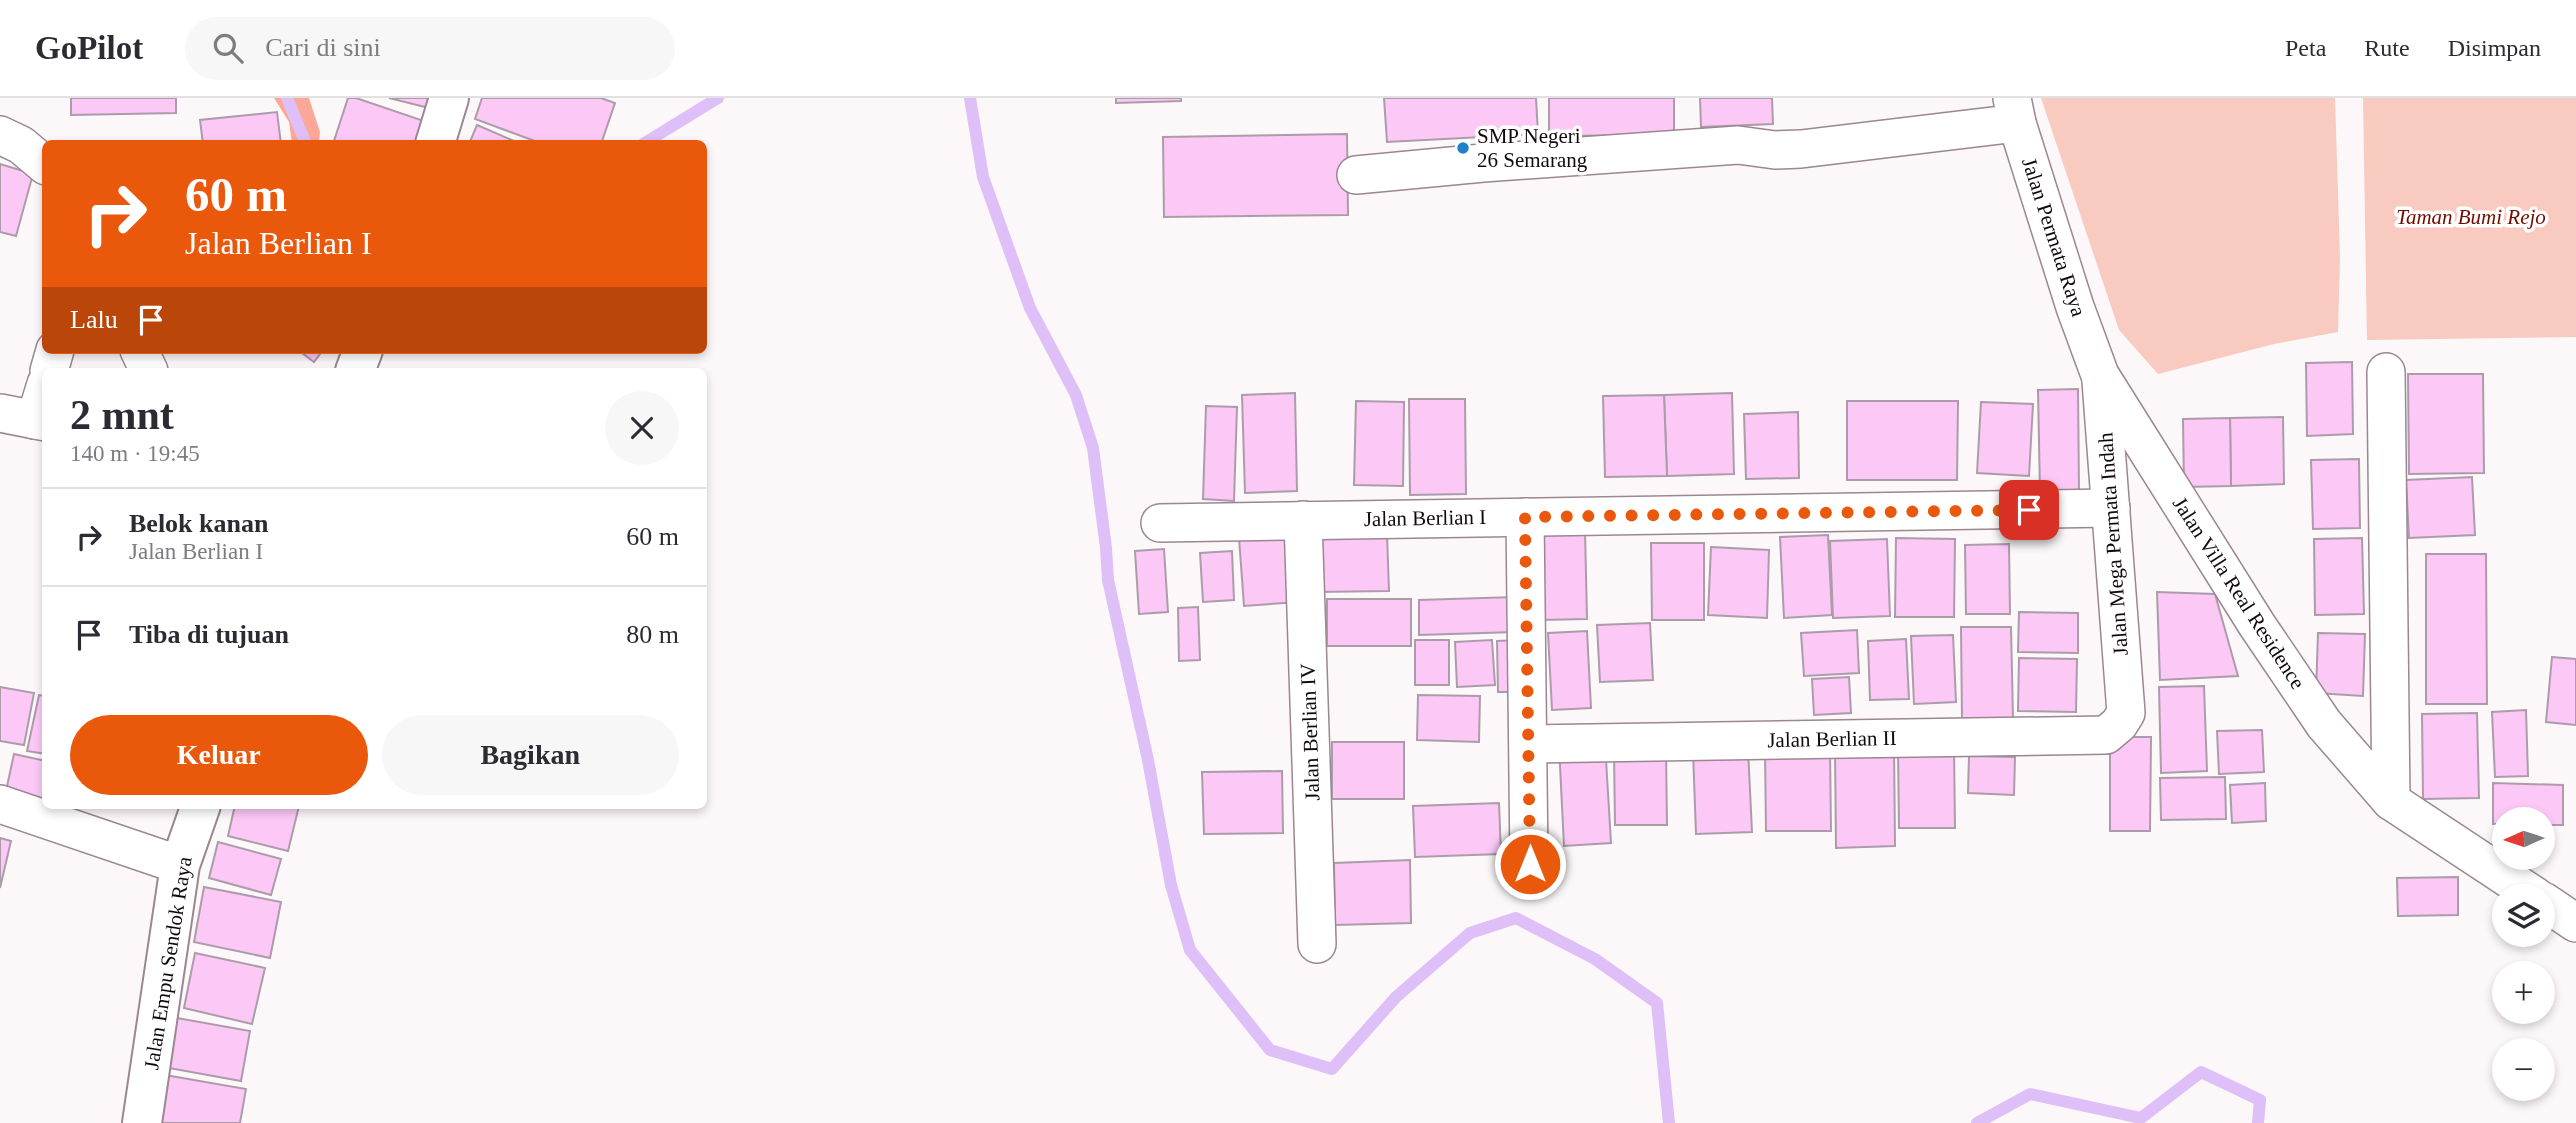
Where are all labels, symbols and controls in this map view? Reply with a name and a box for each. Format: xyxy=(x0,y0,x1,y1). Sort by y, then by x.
search box xyxy=(185,17,675,80)
icon: search xyxy=(209,29,247,67)
text: GoPilot xyxy=(35,30,143,66)
text: Cari di sini xyxy=(265,33,381,62)
text: Peta xyxy=(2285,35,2326,61)
text: Rute xyxy=(2364,35,2410,61)
text: Disimpan xyxy=(2448,35,2541,61)
place label: SMP Negeri 26 Semarang xyxy=(1477,124,1588,172)
marker: SMP Negeri 26 Semarang xyxy=(1455,140,1471,156)
street label: Jalan Permata Raya xyxy=(2017,155,2091,320)
text: 60 m xyxy=(185,167,287,222)
icon: right xyxy=(70,168,161,259)
park label: Taman Bumi Rejo xyxy=(2396,205,2546,229)
text: Jalan Berlian I xyxy=(185,225,372,261)
icon: arrive xyxy=(132,301,170,339)
text: Lalu xyxy=(70,305,118,334)
button: close xyxy=(605,391,679,465)
text: 2 mnt xyxy=(70,392,174,438)
street label: Jalan Mega Permata Indah xyxy=(2093,431,2133,656)
text: 140 m · 19:45 xyxy=(70,441,200,466)
pin xyxy=(1999,480,2059,540)
icon: arrive xyxy=(2010,491,2048,529)
street label: Jalan Villa Real Residence xyxy=(2168,493,2310,693)
street label: Jalan Berlian I xyxy=(1364,505,1486,531)
text: Belok kanan xyxy=(129,509,268,538)
icon: right xyxy=(70,518,108,556)
text: 60 m xyxy=(626,522,679,551)
text: Jalan Berlian I xyxy=(129,539,263,564)
icon: arrive xyxy=(70,616,108,654)
text: Tiba di tujuan xyxy=(129,620,289,649)
text: 80 m xyxy=(626,620,679,649)
street label: Jalan Berlian IV xyxy=(1296,663,1324,801)
button: Keluar xyxy=(70,715,368,795)
button: Bagikan xyxy=(382,715,679,795)
street label: Jalan Berlian II xyxy=(1767,726,1897,752)
north arrow xyxy=(2492,807,2555,870)
map controls xyxy=(2492,807,2555,1101)
position arrow xyxy=(1493,827,1567,901)
street label: Jalan Empu Sendok Raya xyxy=(139,854,197,1071)
button: layers xyxy=(2492,884,2555,947)
button: + xyxy=(2492,961,2555,1024)
button: − xyxy=(2492,1038,2555,1101)

